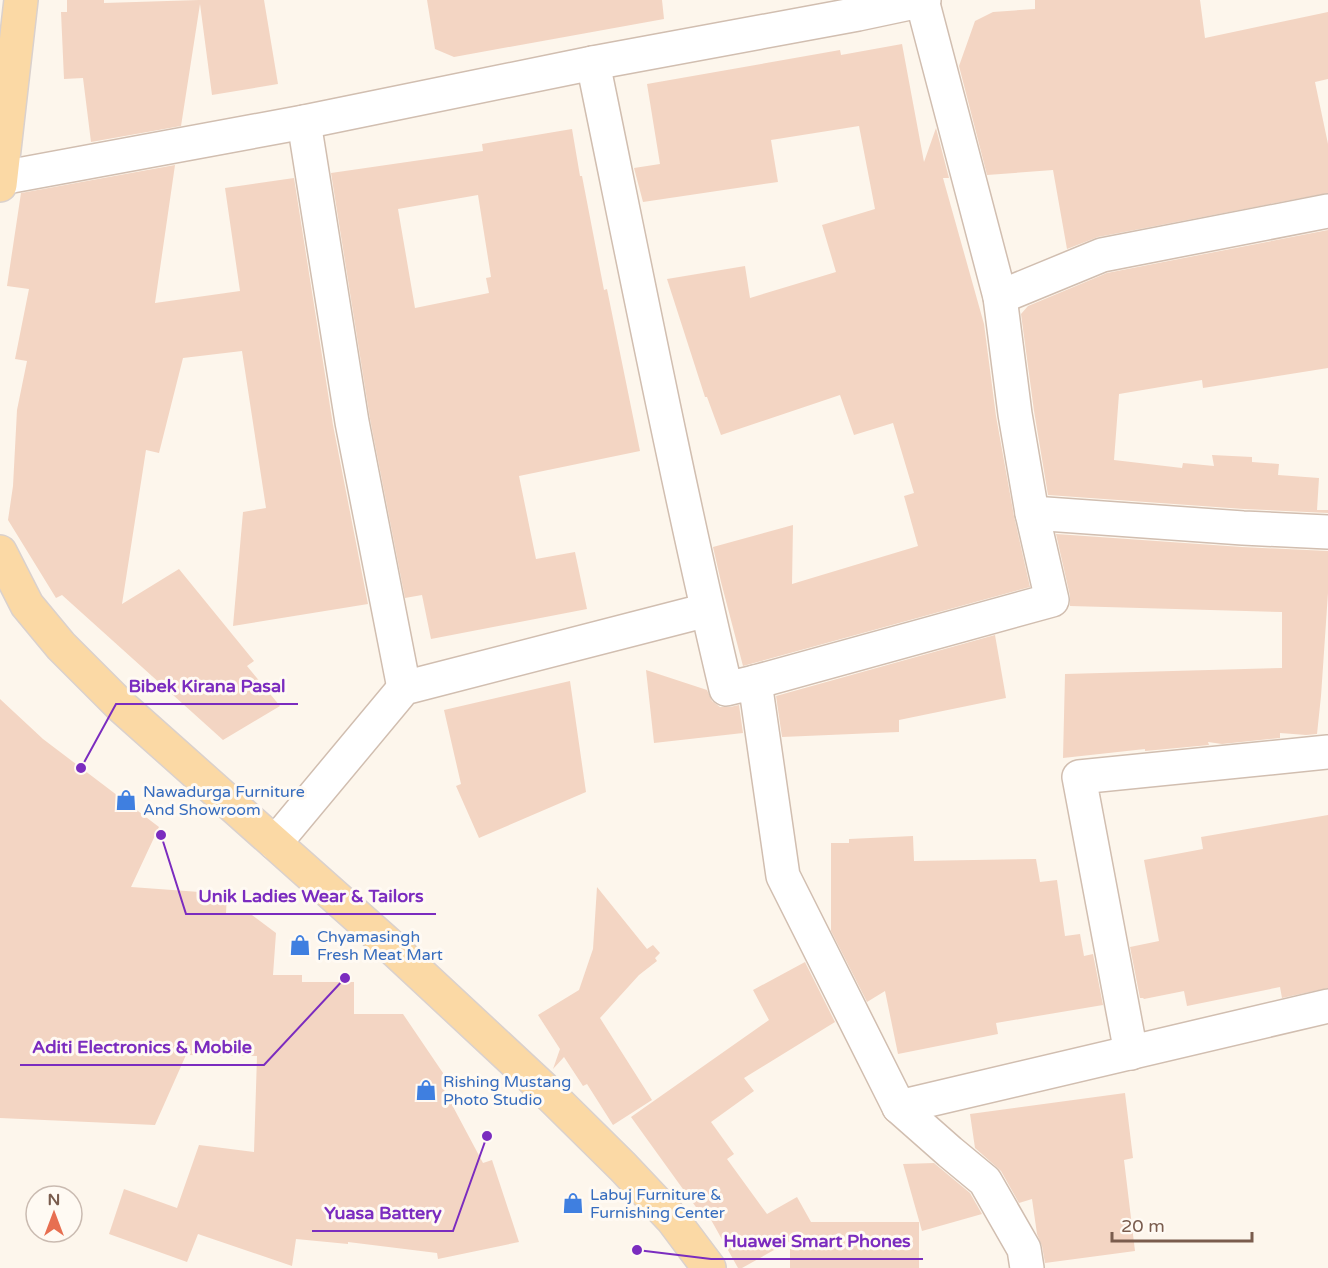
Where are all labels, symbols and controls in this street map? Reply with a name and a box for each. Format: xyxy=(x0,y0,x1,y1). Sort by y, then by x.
callout: Bibek Kirana Pasal xyxy=(116,668,298,704)
text: Bibek Kirana Pasal xyxy=(128,675,286,697)
place label: Nawadurga Furniture And Showroom xyxy=(143,782,305,820)
shop icon: Nawadurga Furniture And Showroom xyxy=(114,788,138,812)
callout: Unik Ladies Wear & Tailors xyxy=(186,878,436,914)
text: Unik Ladies Wear & Tailors xyxy=(198,885,424,907)
place label: Chyamasingh Fresh Meat Mart xyxy=(317,927,443,965)
shop icon: Chyamasingh Fresh Meat Mart xyxy=(288,933,312,957)
callout: Aditi Electronics & Mobile xyxy=(20,1029,264,1065)
text: Aditi Electronics & Mobile xyxy=(32,1036,252,1058)
place label: Rishing Mustang Photo Studio xyxy=(443,1072,571,1110)
shop icon: Rishing Mustang Photo Studio xyxy=(414,1078,438,1102)
north arrow xyxy=(24,1184,84,1244)
place label: Labuj Furniture & Furnishing Center xyxy=(590,1185,726,1223)
text: N xyxy=(48,1190,60,1210)
shop icon: Labuj Furniture & Furnishing Center xyxy=(561,1191,585,1215)
callout: Yuasa Battery xyxy=(312,1195,453,1231)
text: Yuasa Battery xyxy=(324,1202,442,1224)
scale bar xyxy=(1112,1205,1252,1243)
text: 20 m xyxy=(1121,1215,1165,1237)
callout: Huawei Smart Phones xyxy=(711,1223,923,1259)
text: Huawei Smart Phones xyxy=(723,1230,911,1252)

